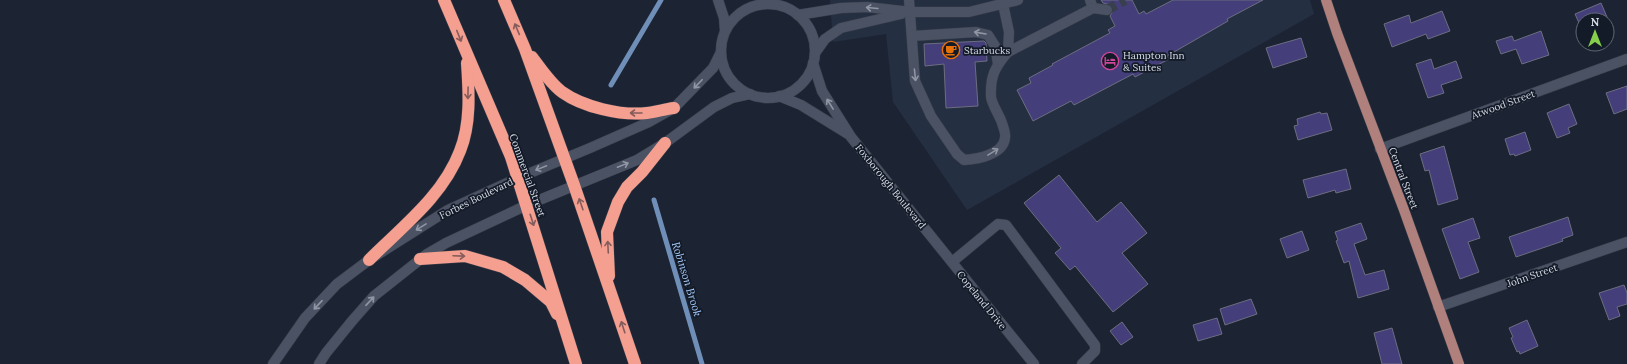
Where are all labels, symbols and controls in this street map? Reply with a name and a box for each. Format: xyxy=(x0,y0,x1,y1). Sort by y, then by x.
one-way arrow xyxy=(866,4,879,12)
north arrow xyxy=(1575,12,1615,52)
text: N xyxy=(1591,15,1600,29)
one-way arrow xyxy=(512,24,520,36)
one-way arrow xyxy=(456,29,464,41)
one-way arrow xyxy=(974,29,987,37)
cafe icon: Starbucks xyxy=(941,40,961,60)
place label: Starbucks xyxy=(964,44,1010,57)
place label: Hampton Inn & Suites xyxy=(1123,49,1185,74)
hotel icon: Hampton Inn & Suites xyxy=(1100,51,1120,71)
one-way arrow xyxy=(911,68,919,81)
one-way arrow xyxy=(694,78,703,88)
one-way arrow xyxy=(465,86,472,99)
street label: Atwood Street xyxy=(1469,87,1537,122)
one-way arrow xyxy=(826,98,835,109)
one-way arrow xyxy=(630,109,643,117)
street label: Commercial Street xyxy=(506,132,549,219)
street label: Foxborough Boulevard xyxy=(853,141,929,231)
street label: Central Street xyxy=(1386,145,1421,211)
one-way arrow xyxy=(987,147,999,155)
one-way arrow xyxy=(617,161,629,169)
one-way arrow xyxy=(536,165,548,173)
street label: Forbes Boulevard xyxy=(437,175,515,222)
one-way arrow xyxy=(576,198,584,210)
one-way arrow xyxy=(529,214,536,227)
one-way arrow xyxy=(415,224,427,232)
water label: Robinson Brook xyxy=(669,240,705,318)
one-way arrow xyxy=(605,241,612,254)
one-way arrow xyxy=(452,253,465,260)
street label: John Street xyxy=(1504,261,1559,291)
street label: Copeland Drive xyxy=(954,268,1010,333)
one-way arrow xyxy=(365,296,375,306)
one-way arrow xyxy=(313,300,322,310)
one-way arrow xyxy=(619,321,626,334)

